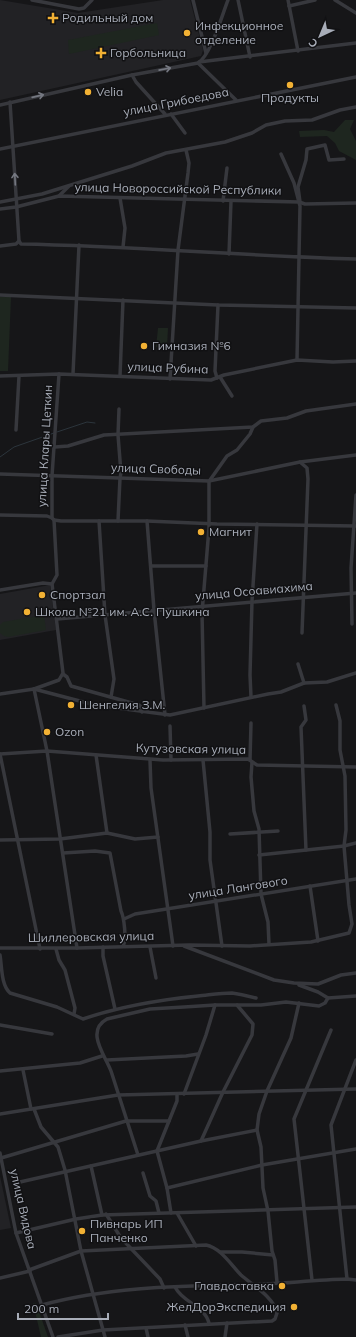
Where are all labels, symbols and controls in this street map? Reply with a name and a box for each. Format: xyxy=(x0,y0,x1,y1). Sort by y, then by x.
place label: Родильный дом xyxy=(62,10,153,25)
marker: Родильный дом xyxy=(47,12,59,24)
north arrow xyxy=(300,16,340,56)
place label: Инфекционное отделение xyxy=(195,18,284,47)
marker: Инфекционное отделение xyxy=(182,28,192,38)
text: С xyxy=(305,35,321,51)
place label: Горбольница xyxy=(110,45,186,60)
marker: Горбольница xyxy=(95,47,107,59)
one-way arrow xyxy=(158,64,171,72)
marker: Продукты xyxy=(285,80,295,90)
place label: Velia xyxy=(96,84,123,99)
street label: улица Грибоедова xyxy=(122,84,230,119)
marker: Velia xyxy=(83,87,93,97)
place label: Продукты xyxy=(261,90,319,105)
one-way arrow xyxy=(31,92,44,100)
one-way arrow xyxy=(11,173,18,186)
street label: улица Новороссийской Республики xyxy=(74,179,282,198)
place label: Гимназия №6 xyxy=(152,338,231,353)
marker: Гимназия №6 xyxy=(139,341,149,351)
street label: улица Рубина xyxy=(127,359,209,376)
street label: улица Клары Цеткин xyxy=(34,385,55,507)
street label: улица Свободы xyxy=(111,459,201,478)
place label: Магнит xyxy=(209,524,252,539)
marker: Магнит xyxy=(196,527,206,537)
street label: улица Осоавиахима xyxy=(195,578,313,603)
place label: Спортзал xyxy=(50,587,106,602)
marker: Спортзал xyxy=(37,590,47,600)
place label: Школа №21 им. А.С. Пушкина xyxy=(35,604,210,619)
marker: Школа №21 им. А.С. Пушкина xyxy=(22,607,32,617)
place label: Шенгелия З.М. xyxy=(79,697,165,712)
marker: Шенгелия З.М. xyxy=(66,700,76,710)
place label: Ozon xyxy=(55,724,84,739)
marker: Ozon xyxy=(42,727,52,737)
street label: Кутузовская улица xyxy=(136,740,246,757)
street label: улица Лангового xyxy=(187,872,289,903)
street label: Шиллеровская улица xyxy=(28,928,154,945)
street label: улица Видова xyxy=(7,1167,40,1250)
place label: Пивнарь ИП Панченко xyxy=(90,1216,163,1245)
marker: Пивнарь ИП Панченко xyxy=(77,1226,87,1236)
place label: Главдоставка xyxy=(194,1278,274,1293)
marker: Главдоставка xyxy=(277,1281,287,1291)
scale bar xyxy=(18,1295,108,1321)
place label: ЖелДорЭкспедиция xyxy=(166,1299,286,1314)
text: 200 m xyxy=(24,1301,59,1316)
marker: ЖелДорЭкспедиция xyxy=(289,1302,299,1312)

